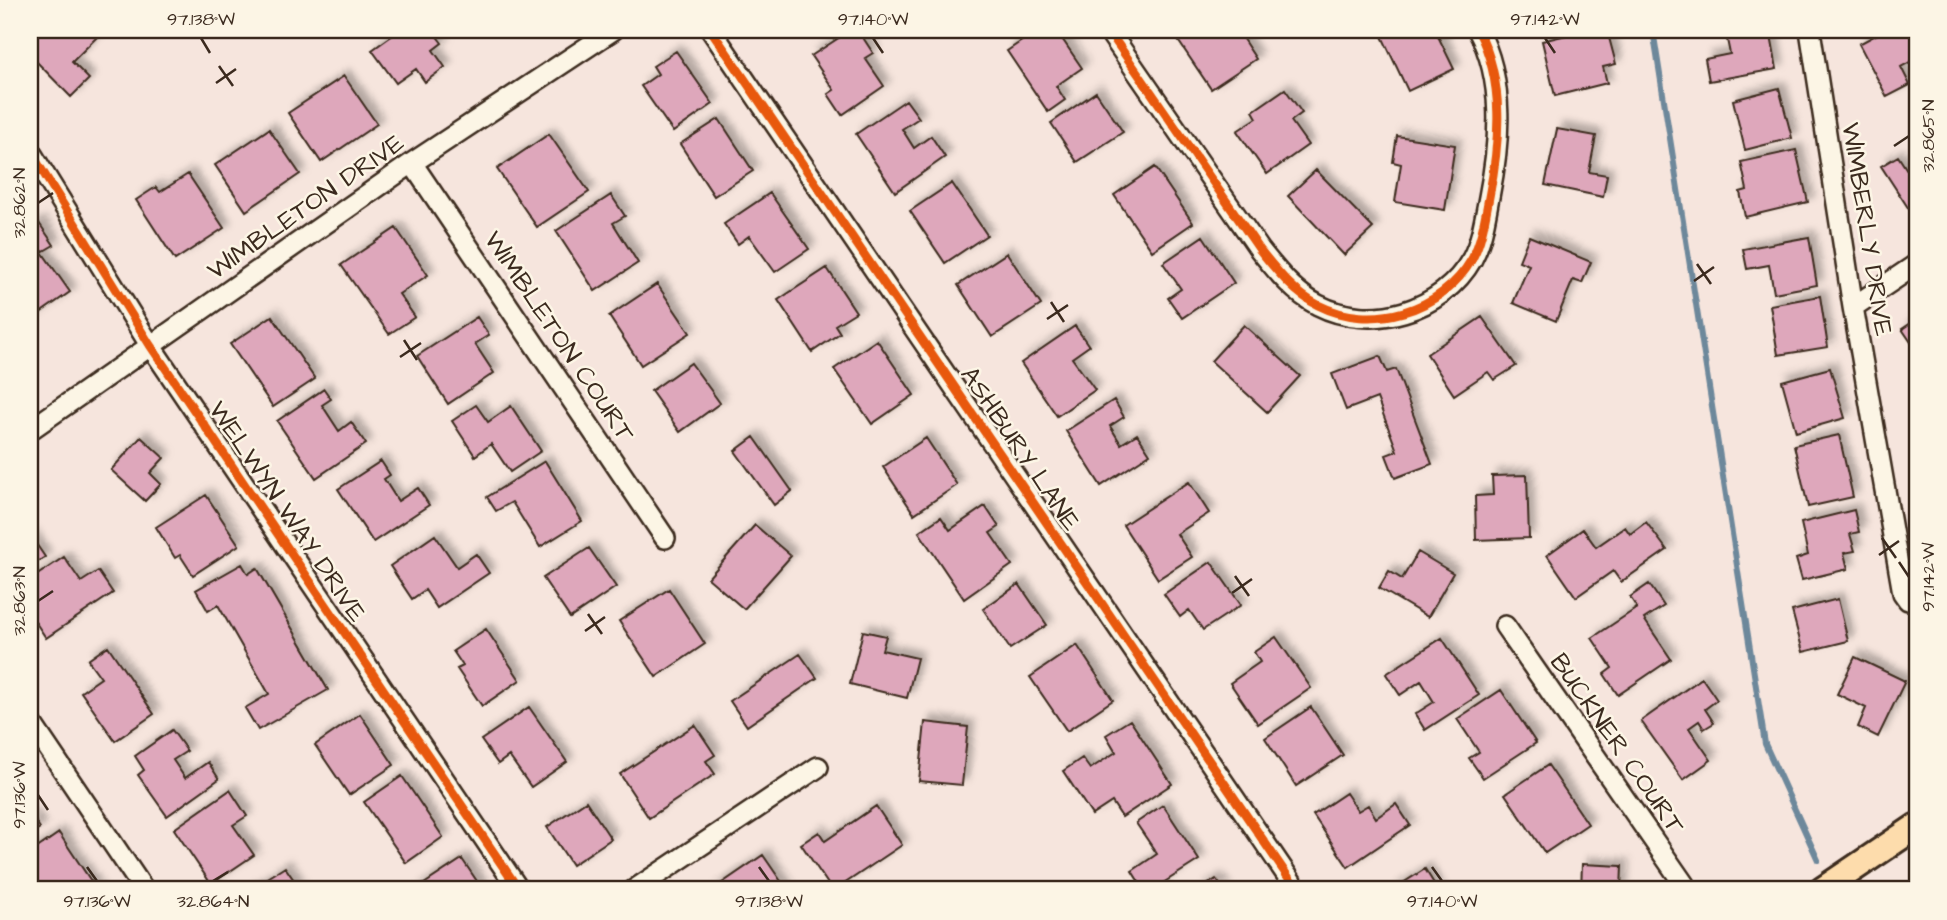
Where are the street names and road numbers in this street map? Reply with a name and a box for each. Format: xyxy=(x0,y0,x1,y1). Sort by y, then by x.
street label: WIMBERLY DRIVE xyxy=(1832,120,1902,338)
street label: WIMBLETON DRIVE xyxy=(200,125,411,288)
street label: WIMBLETON COURT xyxy=(475,224,644,450)
street label: ASHBURY LANE xyxy=(952,359,1089,538)
street label: WELWYN WAY DRIVE xyxy=(200,394,375,629)
street label: BUCKNER COURT xyxy=(1541,646,1693,842)

